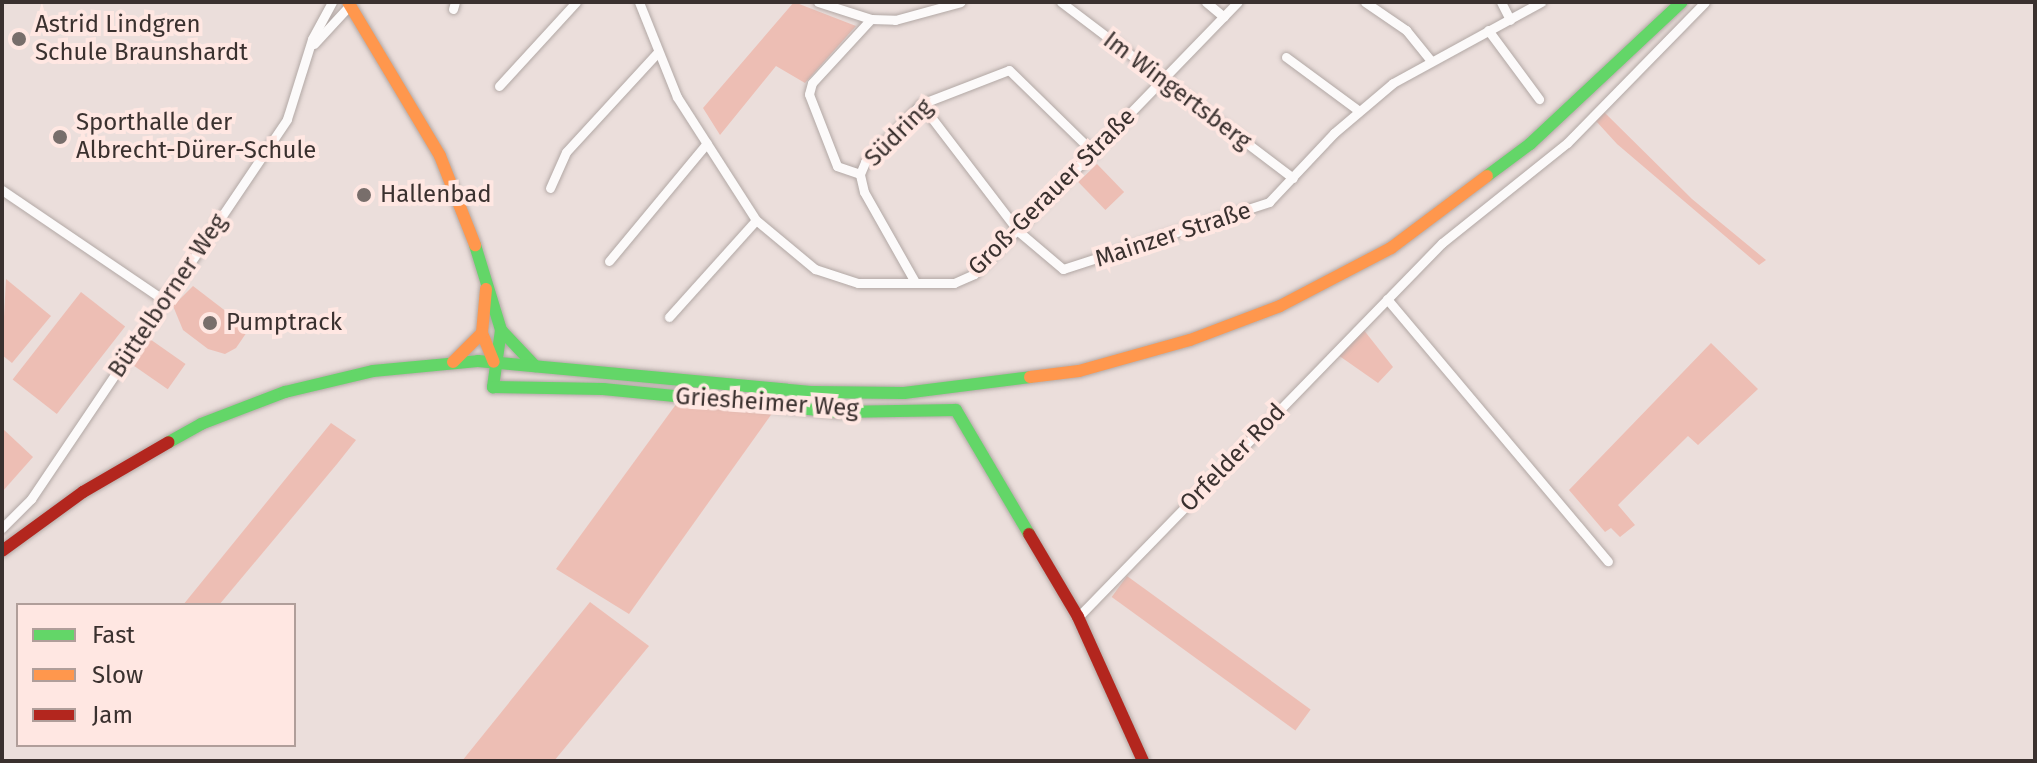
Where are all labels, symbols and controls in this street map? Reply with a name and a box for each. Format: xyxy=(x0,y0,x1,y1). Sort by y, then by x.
place label: Astrid Lindgren Schule Braunshardt xyxy=(35,11,248,67)
street label: Im Wingertsberg xyxy=(1097,26,1257,156)
marker: Astrid Lindgren Schule Braunshardt xyxy=(10,30,28,48)
street label: Südring xyxy=(859,93,939,173)
street label: Groß-Gerauer Straße xyxy=(963,103,1141,281)
place label: Sporthalle der Albrecht-Dürer-Schule xyxy=(76,109,316,165)
marker: Sporthalle der Albrecht-Dürer-Schule xyxy=(51,128,69,146)
place label: Hallenbad xyxy=(380,181,492,209)
marker: Hallenbad xyxy=(355,186,373,204)
street label: Mainzer Straße xyxy=(1091,196,1255,274)
street label: Büttelborner Weg xyxy=(103,209,233,383)
place label: Pumptrack xyxy=(226,309,342,337)
marker: Pumptrack xyxy=(201,314,219,332)
street label: Griesheimer Weg xyxy=(674,382,860,424)
street label: Orfelder Rod xyxy=(1174,398,1292,518)
legend xyxy=(16,603,296,747)
text: Fast xyxy=(92,621,135,649)
text: Slow xyxy=(92,661,143,689)
text: Jam xyxy=(92,701,133,729)

